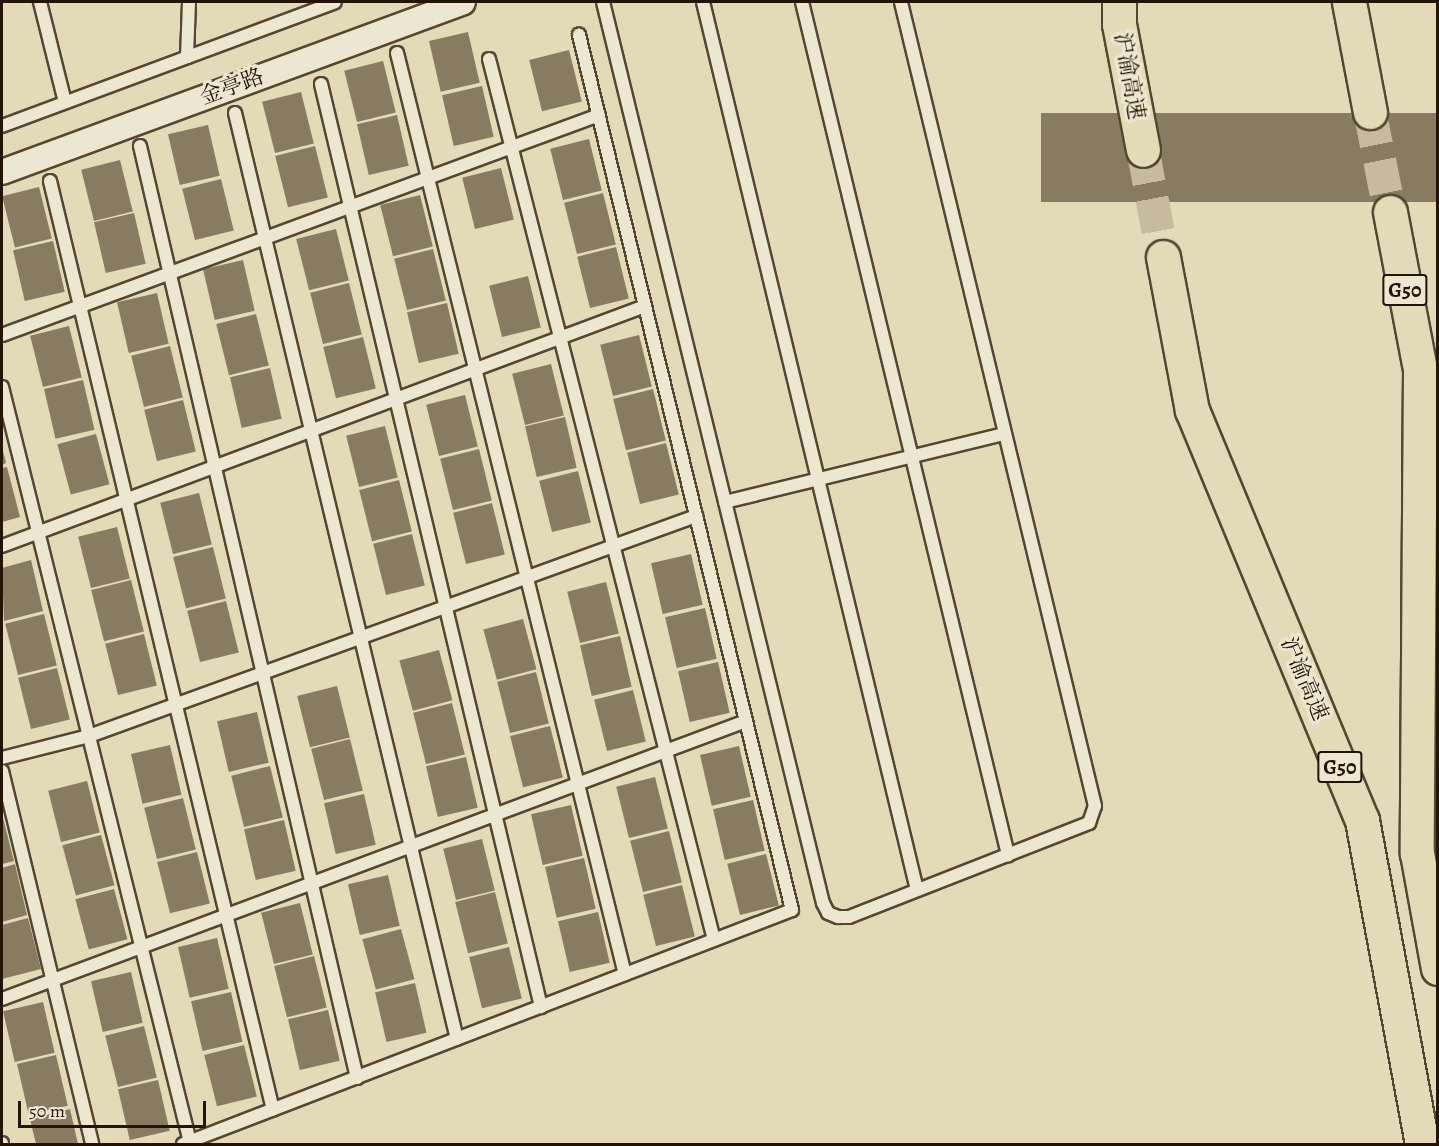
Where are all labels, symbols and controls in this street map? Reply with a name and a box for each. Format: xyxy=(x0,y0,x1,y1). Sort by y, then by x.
street label: 沪渝高速 xyxy=(1108,30,1150,122)
street label: 金亭路 xyxy=(196,63,268,111)
road number: G50 xyxy=(1381,272,1429,308)
street label: 沪渝高速 xyxy=(1275,633,1333,725)
road number: G50 xyxy=(1316,749,1364,785)
scale bar xyxy=(21,1089,208,1127)
text: 50 m xyxy=(29,1099,65,1123)

